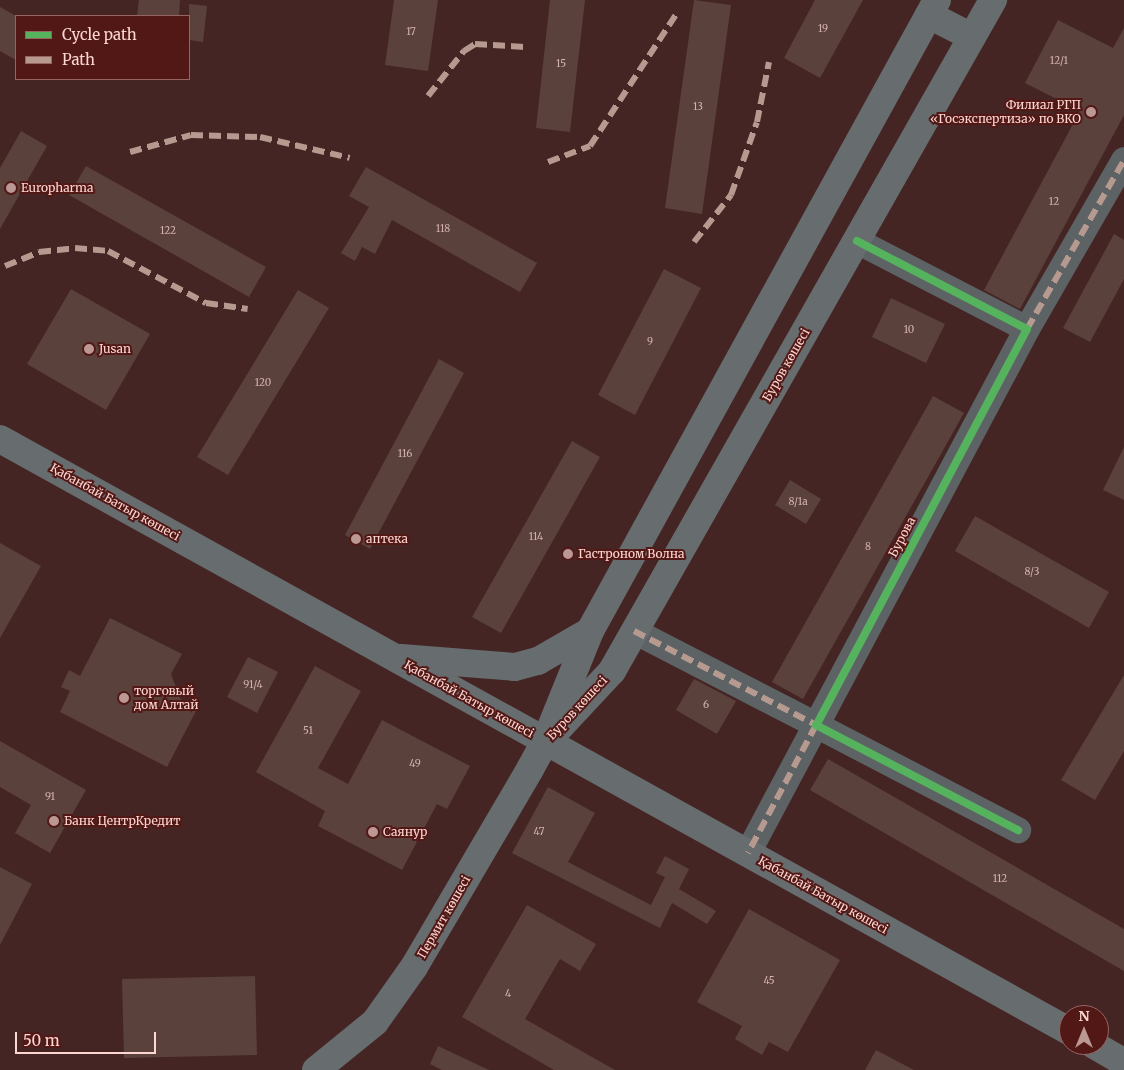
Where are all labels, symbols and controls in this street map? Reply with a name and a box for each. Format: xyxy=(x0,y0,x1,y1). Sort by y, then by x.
legend xyxy=(15,15,190,80)
house number: 19 xyxy=(818,23,828,35)
text: Cycle path xyxy=(62,25,137,44)
house number: 17 xyxy=(406,26,416,38)
text: Path xyxy=(62,50,95,69)
house number: 12/1 xyxy=(1050,55,1068,67)
house number: 15 xyxy=(556,58,566,70)
place label: Филиал РГП «Госэкспертиза» по ВКО xyxy=(930,98,1081,126)
house number: 13 xyxy=(693,101,703,113)
marker: Филиал РГП «Госэкспертиза» по ВКО xyxy=(1085,106,1097,118)
place label: Europharma xyxy=(21,181,93,195)
marker: Europharma xyxy=(5,182,17,194)
house number: 12 xyxy=(1049,196,1059,208)
house number: 118 xyxy=(436,223,450,235)
house number: 122 xyxy=(160,225,176,237)
house number: 10 xyxy=(904,324,914,336)
street label: Буров көшесі xyxy=(759,326,813,404)
house number: 9 xyxy=(647,336,653,348)
place label: Jusan xyxy=(99,342,131,356)
marker: Jusan xyxy=(83,343,95,355)
house number: 120 xyxy=(255,377,271,389)
house number: 116 xyxy=(398,448,412,460)
street label: Қабанбай Батыр көшесі xyxy=(48,460,182,544)
house number: 8/1а xyxy=(788,496,808,508)
street label: Бурова xyxy=(885,514,919,560)
house number: 114 xyxy=(529,531,543,543)
place label: аптека xyxy=(366,532,408,546)
marker: аптека xyxy=(350,533,362,545)
house number: 8 xyxy=(865,541,871,553)
place label: Гастроном Волна xyxy=(578,547,684,561)
marker: Гастроном Волна xyxy=(562,548,574,560)
house number: 8/3 xyxy=(1024,566,1040,578)
street label: Қабанбай Батыр көшесі xyxy=(402,657,536,741)
street label: Буров көшесі xyxy=(544,673,610,743)
house number: 91/4 xyxy=(243,679,263,691)
place label: торговый дом Алтай xyxy=(134,684,199,712)
marker: торговый дом Алтай xyxy=(118,692,130,704)
house number: 6 xyxy=(703,699,709,711)
house number: 51 xyxy=(303,725,313,737)
house number: 49 xyxy=(409,758,421,770)
house number: 91 xyxy=(45,791,55,803)
place label: Банк ЦентрКредит xyxy=(64,814,181,828)
marker: Банк ЦентрКредит xyxy=(48,815,60,827)
place label: Саянур xyxy=(383,825,427,839)
marker: Саянур xyxy=(367,826,379,838)
house number: 47 xyxy=(534,826,544,838)
street label: Қабанбай Батыр көшесі xyxy=(756,853,890,937)
street label: Пермит көшесі xyxy=(415,873,473,961)
house number: 112 xyxy=(993,873,1007,885)
house number: 45 xyxy=(763,975,775,987)
house number: 4 xyxy=(505,988,511,1000)
north arrow xyxy=(1059,1005,1109,1055)
text: N xyxy=(1078,1007,1090,1025)
scale bar xyxy=(18,1022,159,1054)
text: 50 m xyxy=(23,1031,60,1050)

